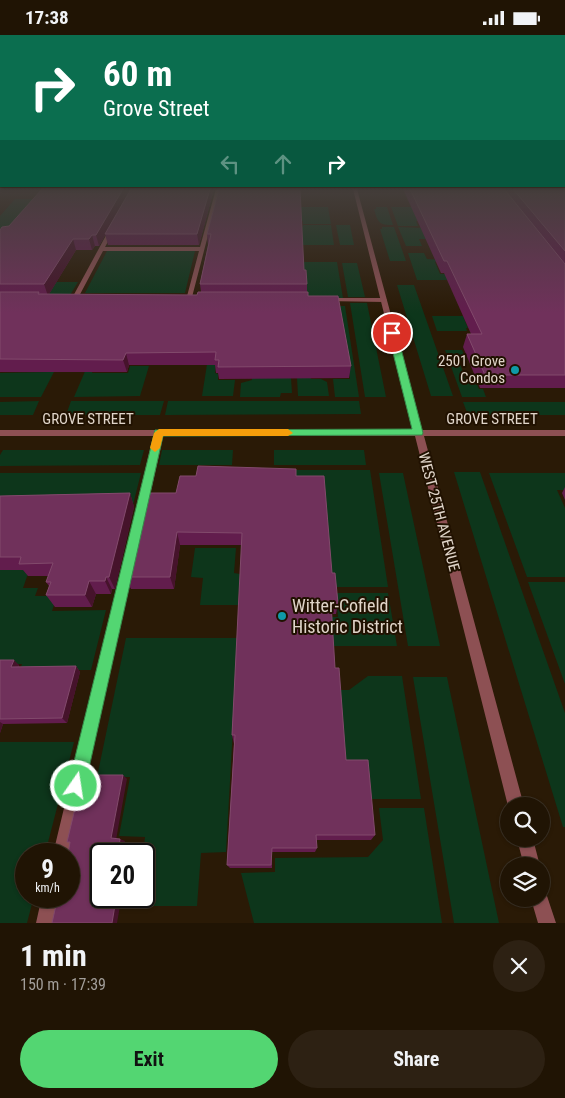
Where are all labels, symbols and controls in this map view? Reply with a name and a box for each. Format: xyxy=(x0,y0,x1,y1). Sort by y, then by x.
text: 17:38 xyxy=(25,6,69,29)
text: 60 m xyxy=(103,54,172,95)
icon: right xyxy=(20,55,85,120)
text: Grove Street xyxy=(103,96,210,121)
icon: left xyxy=(216,150,244,178)
icon: ahead xyxy=(269,150,297,178)
icon: right xyxy=(322,150,350,178)
pin xyxy=(371,312,413,354)
icon: arrive xyxy=(378,319,406,347)
place label: 2501 Grove Condos xyxy=(438,352,505,387)
marker: 2501 Grove Condos xyxy=(509,364,521,376)
street label: GROVE STREET xyxy=(42,410,134,428)
street label: GROVE STREET xyxy=(446,410,538,428)
street label: WEST 25TH AVENUE xyxy=(415,451,463,573)
place label: Witter-Cofield Historic District xyxy=(292,595,403,637)
marker: Witter-Cofield Historic District xyxy=(276,610,288,622)
position arrow xyxy=(49,759,101,811)
map controls xyxy=(500,797,550,907)
button: search xyxy=(500,797,550,847)
speed limit sign: 20 xyxy=(90,843,155,908)
text: 9 xyxy=(41,855,54,884)
button: layers xyxy=(500,857,550,907)
text: km/h xyxy=(35,881,60,895)
text: 1 min xyxy=(20,938,87,973)
button: close xyxy=(493,940,545,992)
text: 150 m · 17:39 xyxy=(20,975,106,994)
button: Exit xyxy=(20,1030,278,1088)
button: Share xyxy=(288,1030,545,1088)

